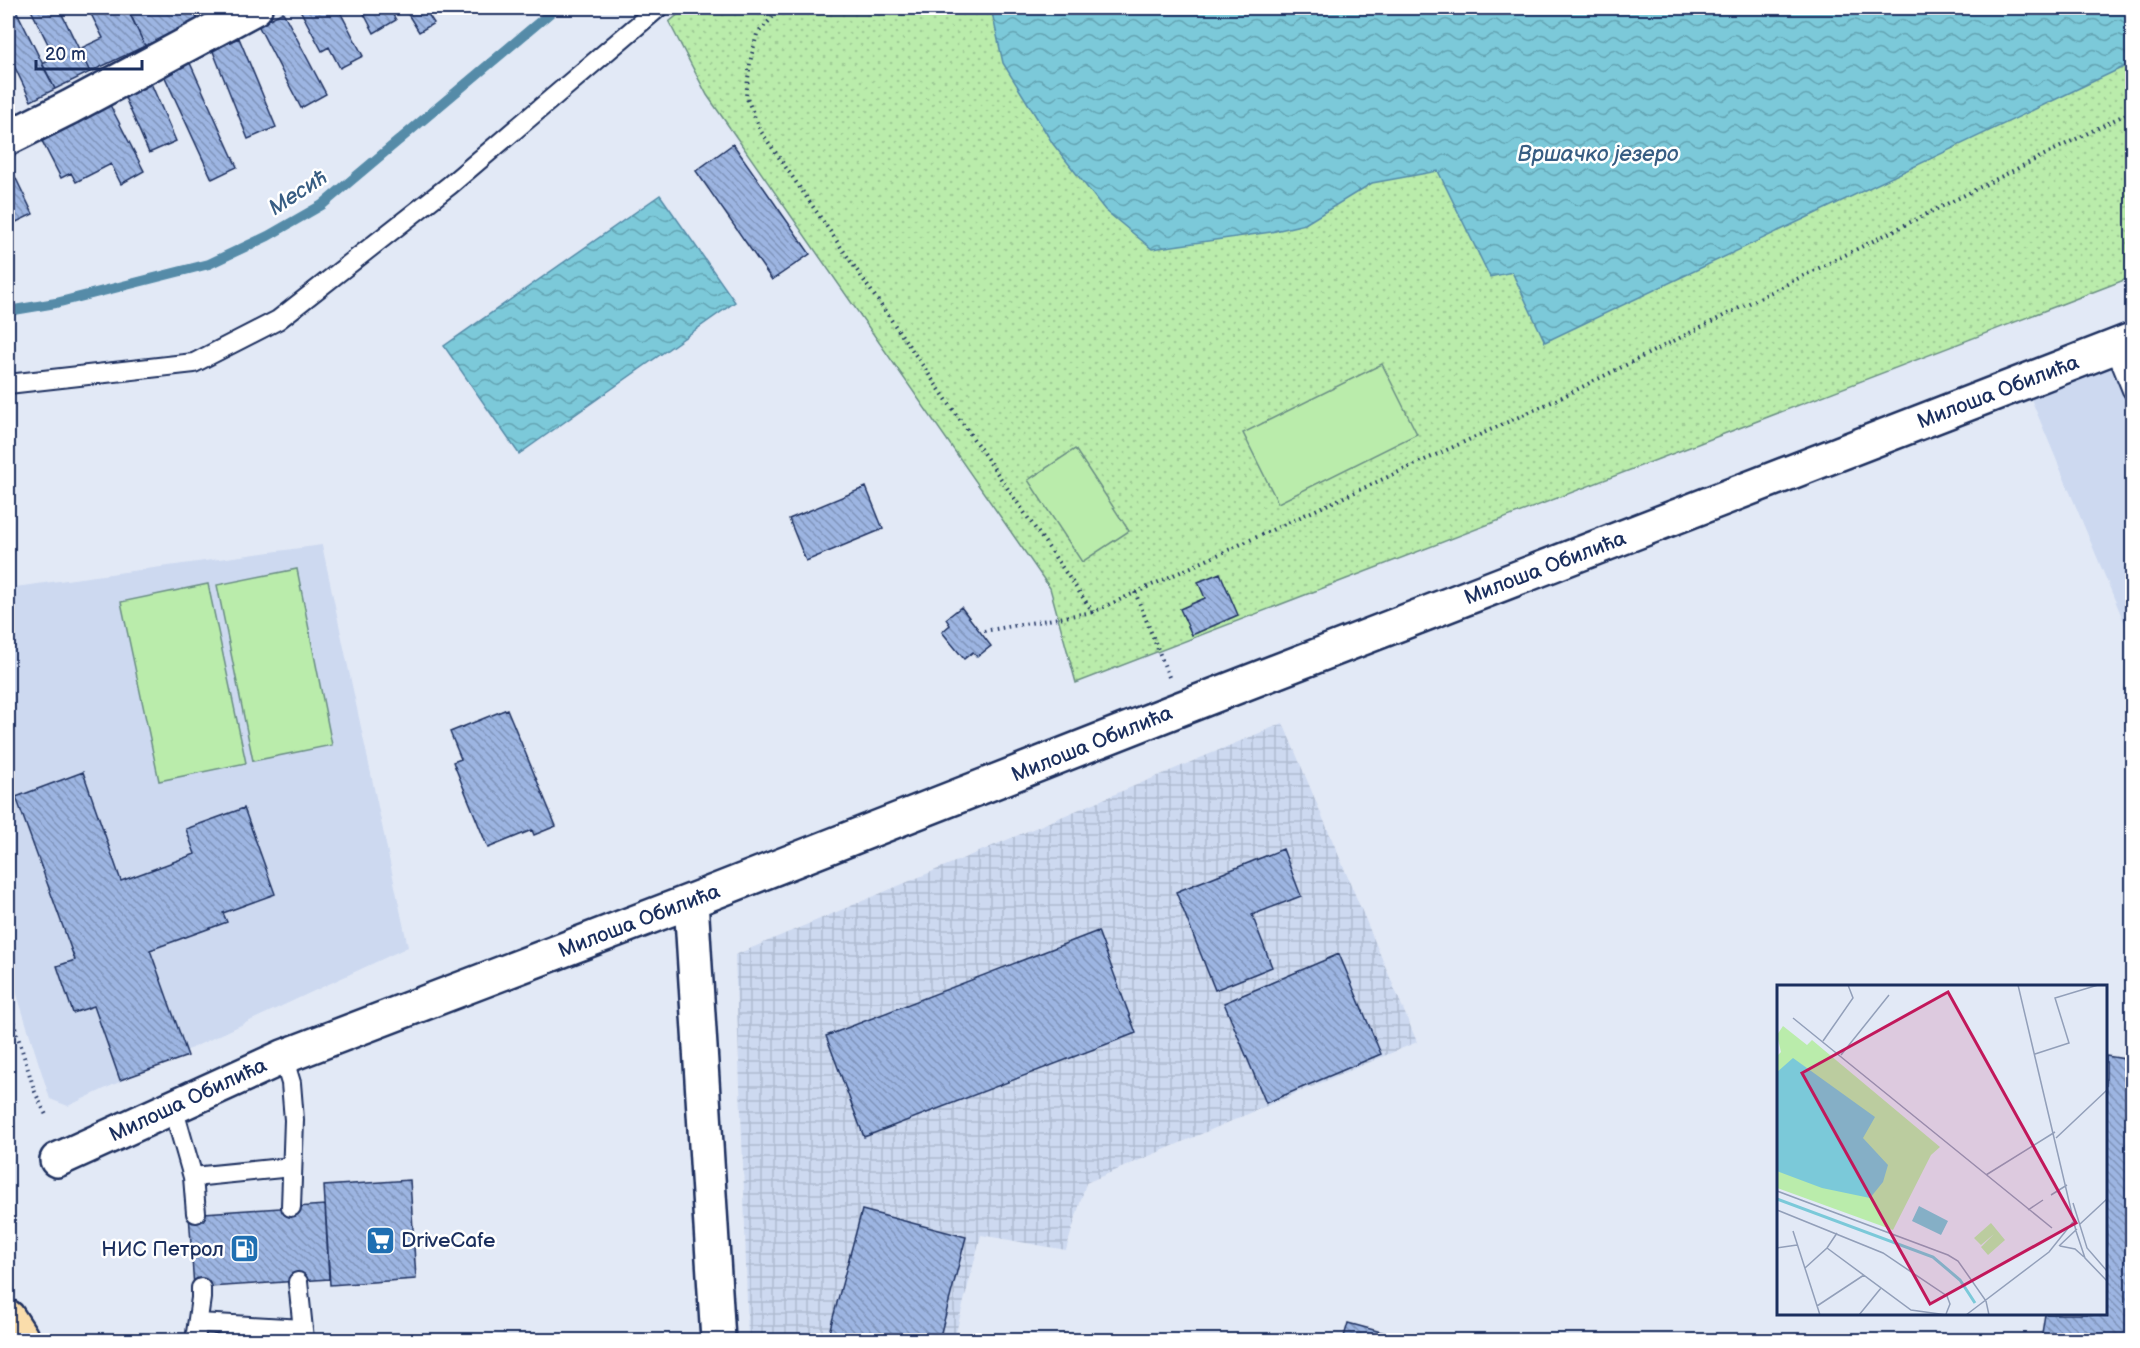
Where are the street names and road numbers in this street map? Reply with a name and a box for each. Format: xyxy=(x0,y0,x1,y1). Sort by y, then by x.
street label: Милоша Обилића xyxy=(1914,349,2083,434)
street label: Милоша Обилића xyxy=(1461,525,1630,610)
street label: Милоша Обилића xyxy=(1008,700,1177,788)
street label: Милоша Обилића xyxy=(555,878,724,963)
street label: Милоша Обилића xyxy=(105,1052,271,1148)

